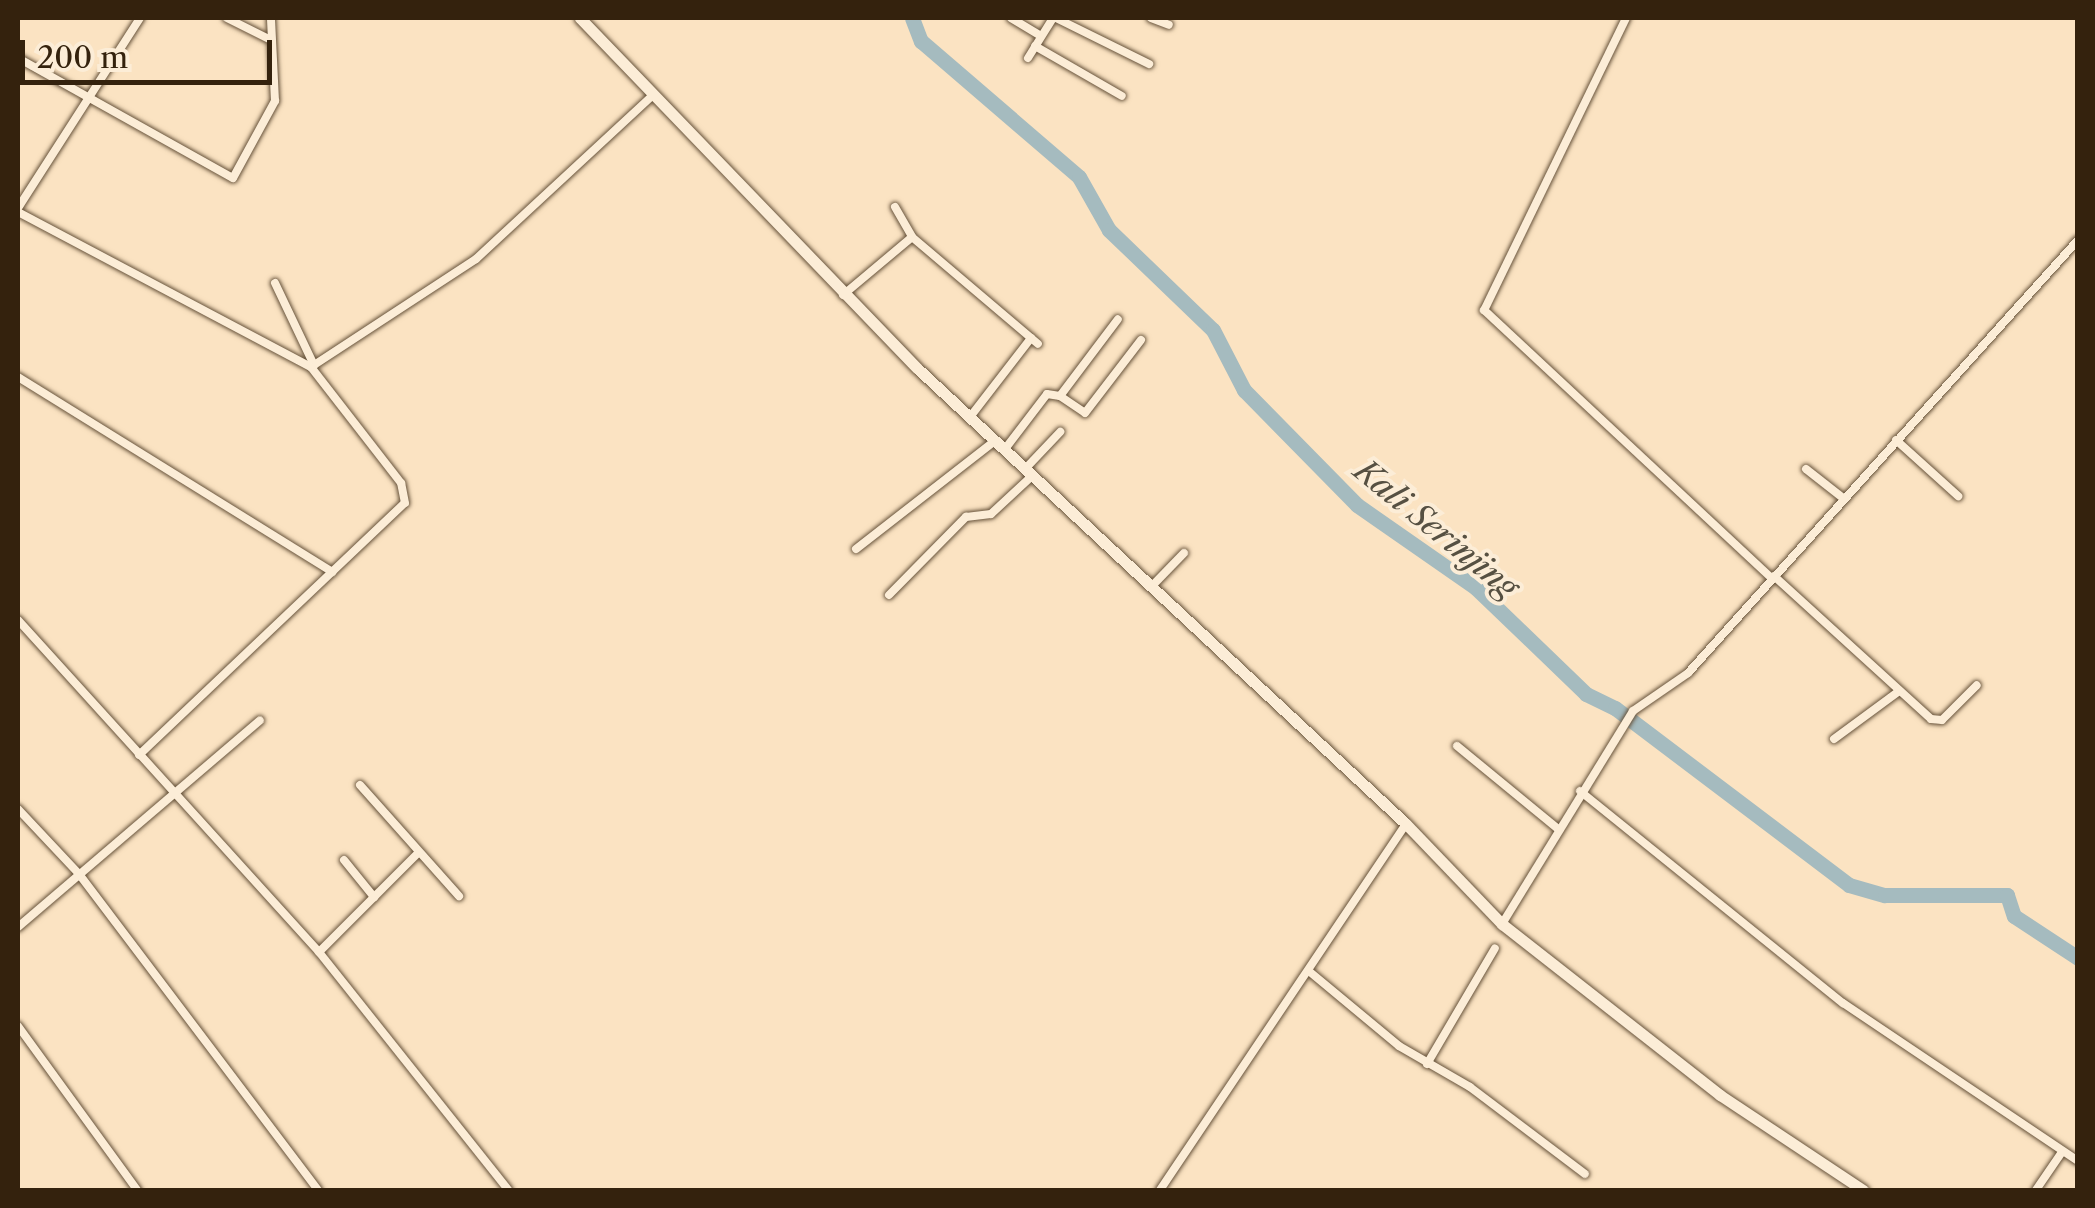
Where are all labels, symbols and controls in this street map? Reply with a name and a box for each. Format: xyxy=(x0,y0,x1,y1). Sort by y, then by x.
scale bar xyxy=(25,20,278,82)
text: 200 m xyxy=(37,39,128,76)
water label: Kali Serinjing xyxy=(1347,451,1525,607)

